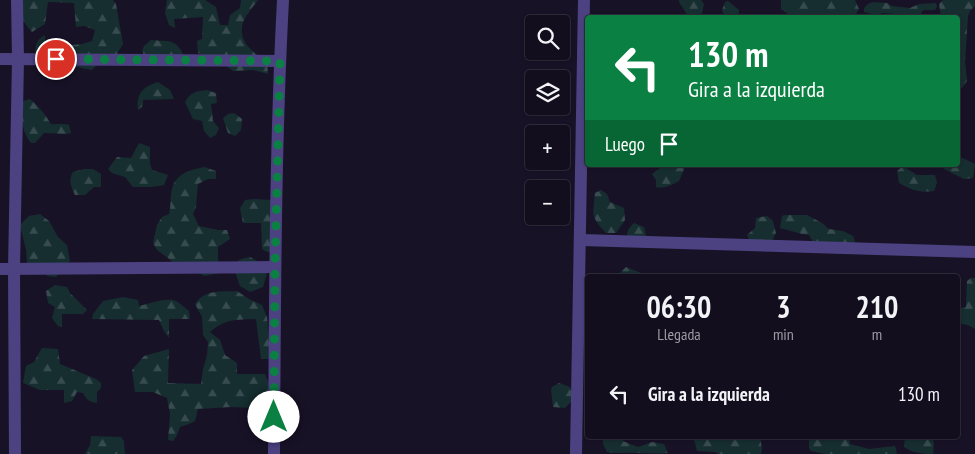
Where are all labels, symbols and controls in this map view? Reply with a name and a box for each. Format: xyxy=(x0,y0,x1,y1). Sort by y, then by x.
map controls xyxy=(525,15,570,225)
button: search xyxy=(525,15,570,60)
text: 130 m xyxy=(688,31,769,77)
icon: left xyxy=(605,35,670,100)
pin xyxy=(35,38,77,80)
icon: arrive xyxy=(42,45,70,73)
button: layers xyxy=(525,70,570,115)
text: Gira a la izquierda xyxy=(688,75,825,103)
button: + xyxy=(525,125,570,170)
icon: arrive xyxy=(655,130,683,158)
text: Luego xyxy=(605,132,645,156)
button: − xyxy=(525,180,570,225)
text: 06:30 xyxy=(647,287,711,326)
text: 3 xyxy=(776,287,791,326)
text: 210 xyxy=(855,287,898,326)
text: Llegada xyxy=(657,324,701,344)
text: min xyxy=(773,324,794,344)
text: m xyxy=(872,324,882,344)
icon: left xyxy=(605,380,633,408)
text: Gira a la izquierda xyxy=(648,382,770,406)
text: 130 m xyxy=(898,382,940,406)
position arrow xyxy=(247,390,299,442)

